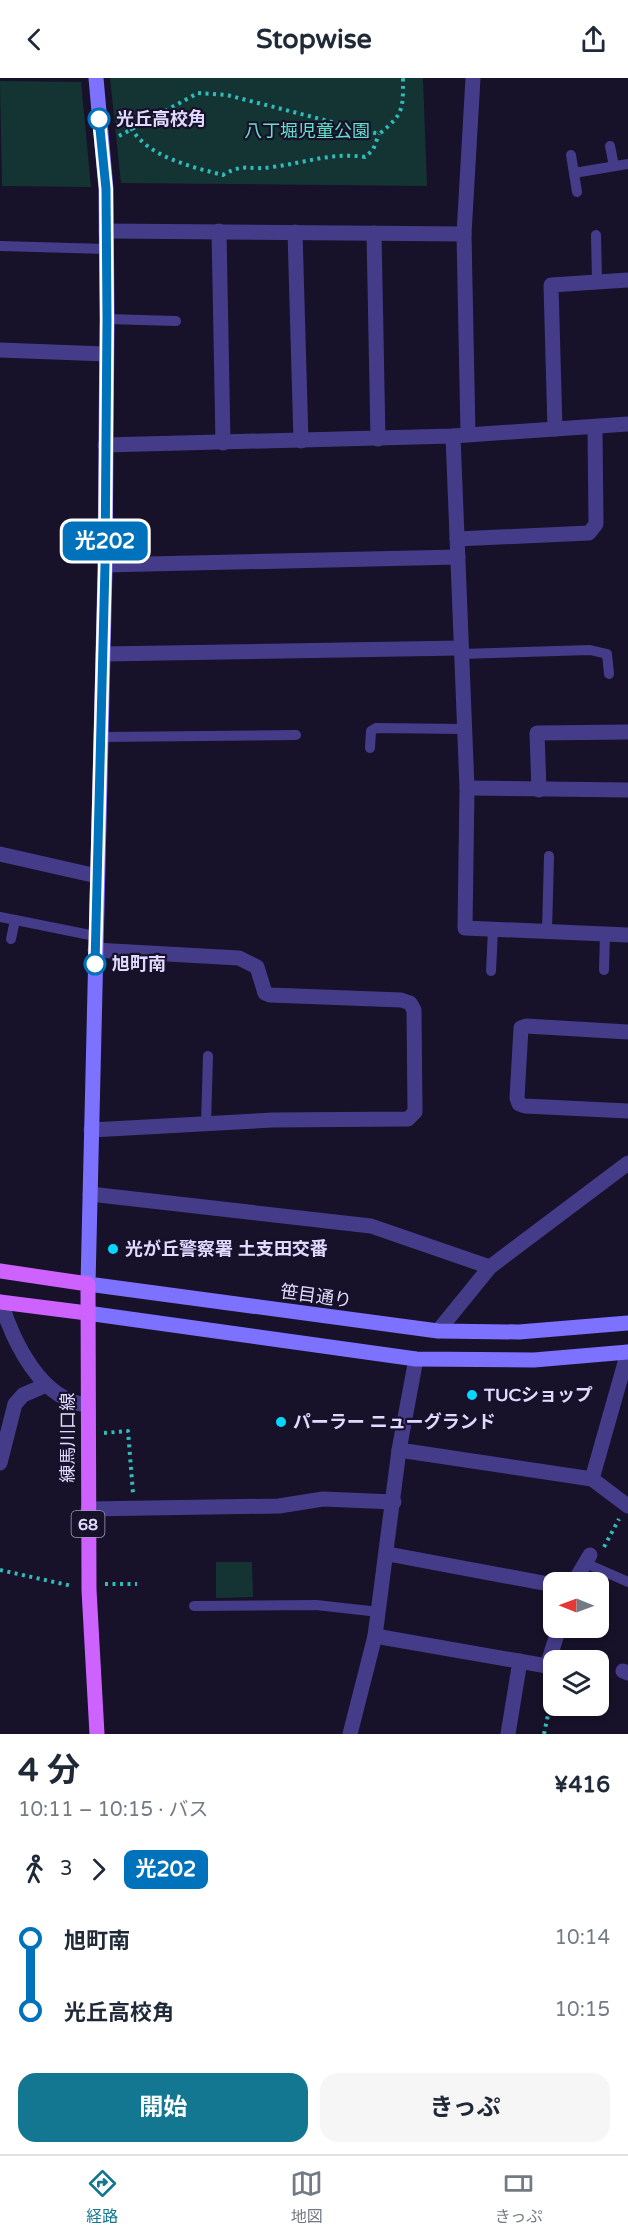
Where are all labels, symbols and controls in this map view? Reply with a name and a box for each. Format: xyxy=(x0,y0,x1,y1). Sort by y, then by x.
icon: back xyxy=(18,23,51,56)
text: Stopwise xyxy=(256,23,372,56)
icon: share xyxy=(577,23,610,56)
marker: 光丘高校角 xyxy=(88,108,110,130)
place label: 光丘高校角 xyxy=(116,108,206,130)
park label: 八丁堀児童公園 xyxy=(244,120,370,142)
line badge: 光202 xyxy=(63,522,147,560)
text: 光202 xyxy=(75,529,135,554)
marker: 旭町南 xyxy=(84,953,106,975)
place label: 旭町南 xyxy=(112,953,166,975)
place label: 光が丘警察署 土支田交番 xyxy=(125,1238,328,1260)
marker: 光が丘警察署 土支田交番 xyxy=(106,1242,120,1256)
street label: 笹目通り xyxy=(279,1280,353,1312)
place label: TUCショップ xyxy=(483,1384,593,1406)
marker: TUCショップ xyxy=(465,1388,479,1402)
street label: 練馬川口線 xyxy=(57,1393,79,1483)
place label: パーラー ニューグランド xyxy=(293,1411,496,1433)
marker: パーラー ニューグランド xyxy=(274,1415,288,1429)
road number: 68 xyxy=(72,1511,104,1537)
north arrow xyxy=(543,1572,609,1638)
map controls xyxy=(543,1572,609,1716)
button: layers xyxy=(543,1650,609,1716)
text: 4 分 xyxy=(18,1751,80,1790)
text: ¥416 xyxy=(554,1772,610,1798)
text: 10:11 – 10:15 · バス xyxy=(18,1798,209,1822)
icon: walk xyxy=(18,1853,51,1886)
icon: forward xyxy=(82,1853,115,1886)
text: 3 xyxy=(60,1857,73,1881)
text: 光202 xyxy=(136,1857,196,1882)
text: 10:14 xyxy=(555,1926,610,1950)
text: 旭町南 xyxy=(64,1928,130,1954)
text: 10:15 xyxy=(555,1998,610,2022)
text: 光丘高校角 xyxy=(64,2000,174,2026)
button: 開始 xyxy=(18,2073,308,2142)
button: きっぷ xyxy=(320,2073,610,2142)
tab: 経路 xyxy=(86,2167,119,2227)
tab: 地図 xyxy=(290,2167,323,2227)
tab: きっぷ xyxy=(495,2167,542,2227)

